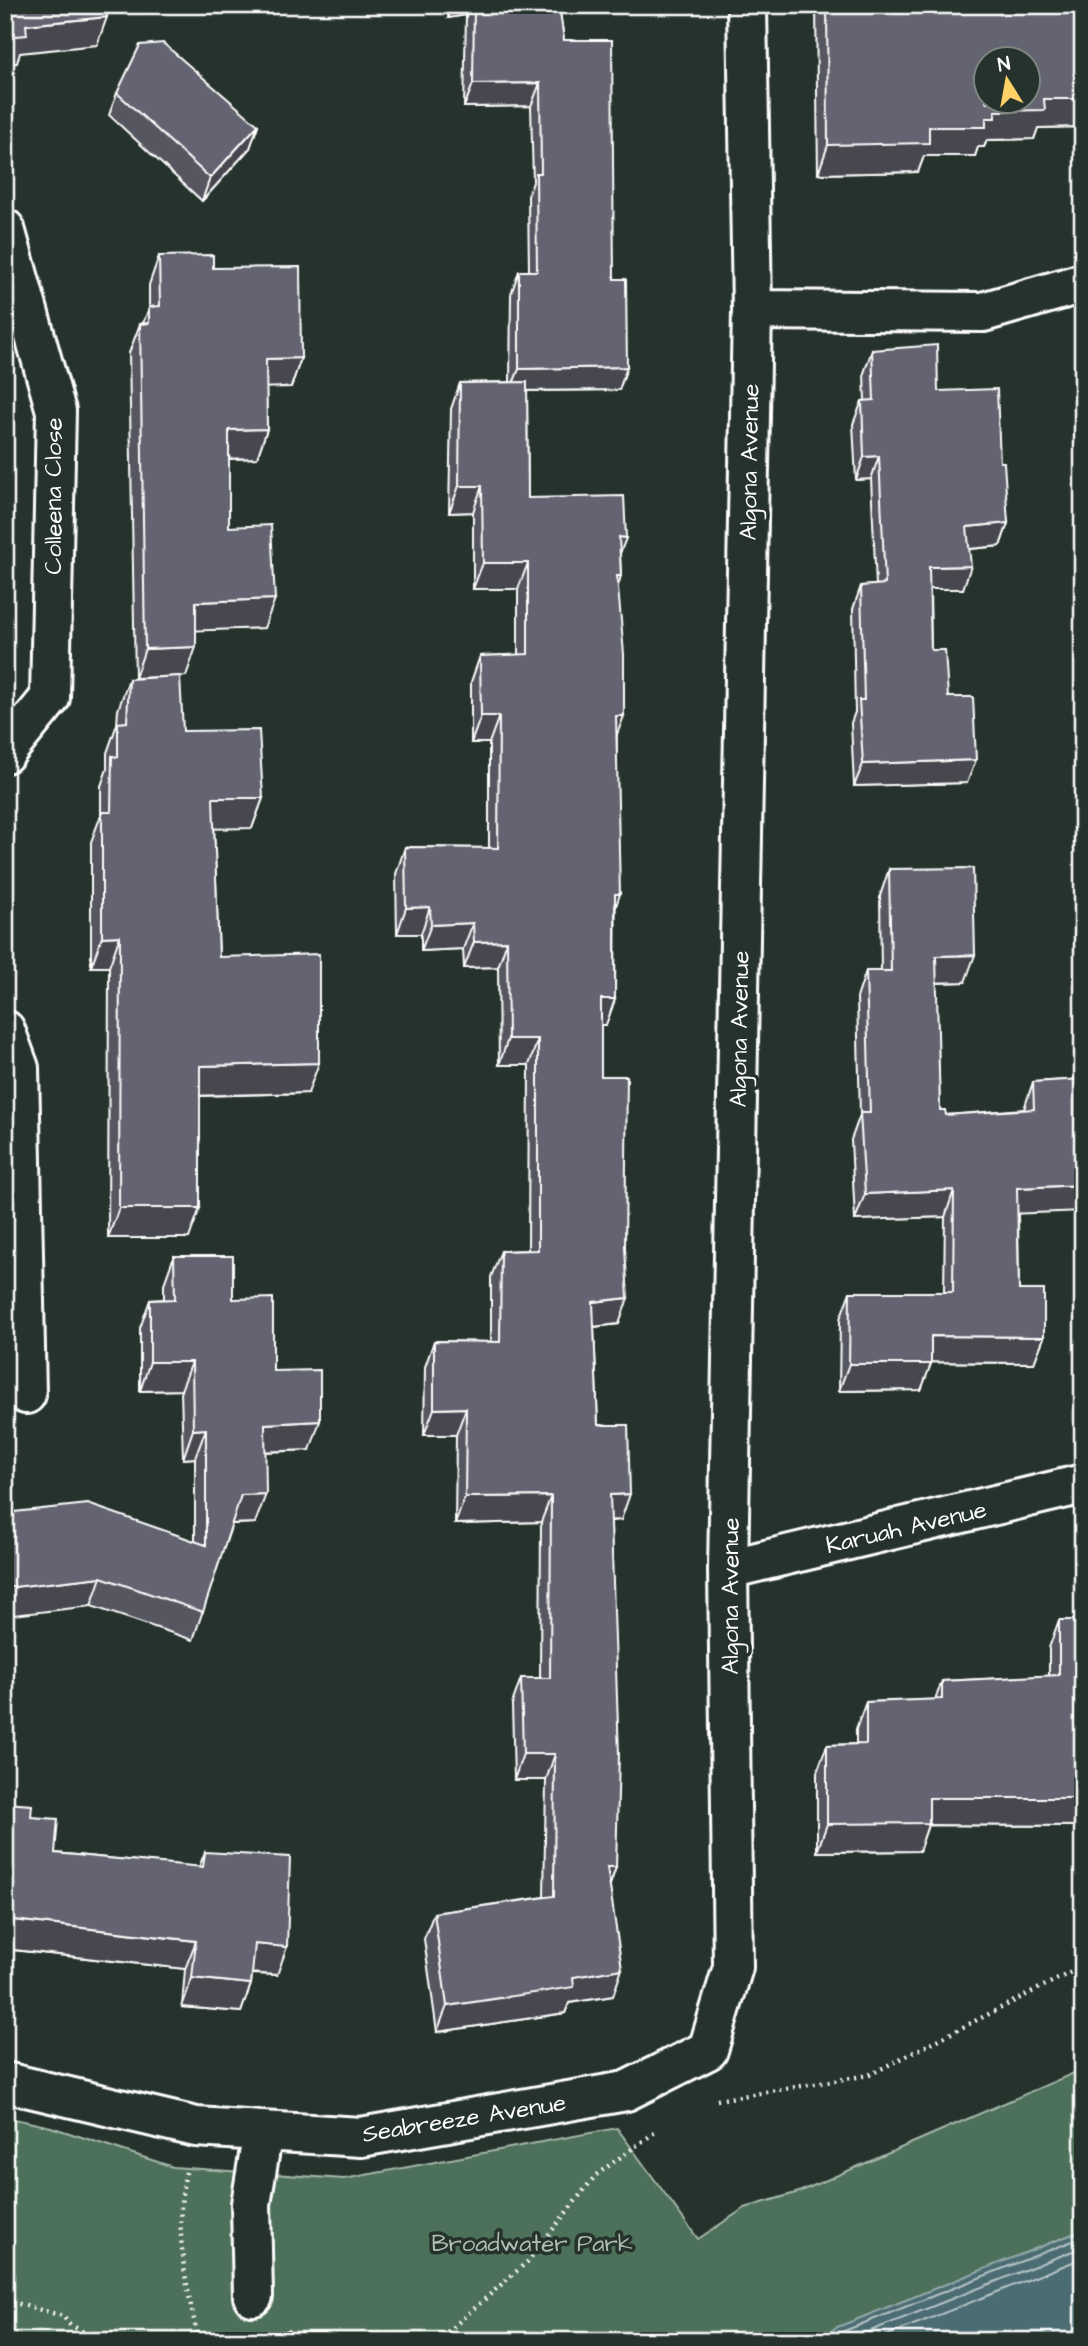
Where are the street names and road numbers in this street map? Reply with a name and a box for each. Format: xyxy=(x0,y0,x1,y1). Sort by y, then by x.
street label: Algona Avenue xyxy=(732,383,769,541)
street label: Colleena Close xyxy=(37,417,71,575)
street label: Algona Avenue xyxy=(722,950,759,1108)
street label: Karuah Avenue xyxy=(823,1493,990,1563)
street label: Algona Avenue xyxy=(714,1518,749,1674)
street label: Seabreeze Avenue xyxy=(360,2086,568,2152)

